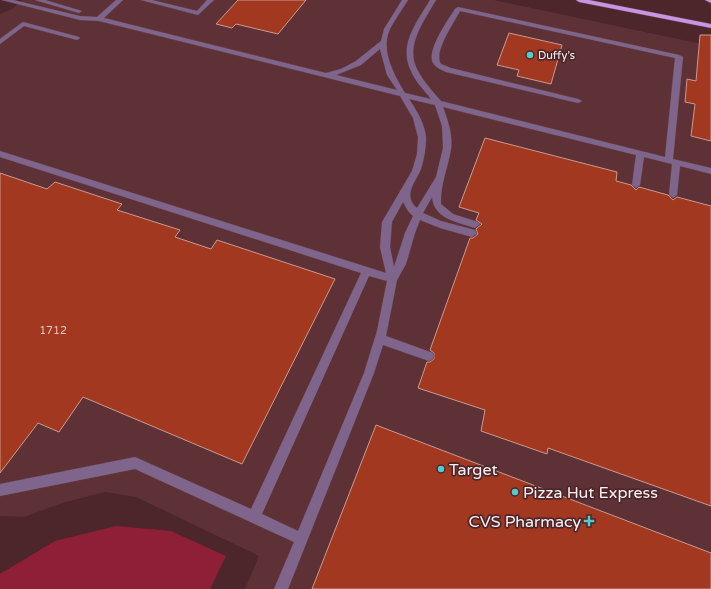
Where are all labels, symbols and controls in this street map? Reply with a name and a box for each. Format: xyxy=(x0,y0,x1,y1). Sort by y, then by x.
place label: Duffy’s xyxy=(538,49,575,62)
marker: Duffy’s xyxy=(525,50,535,60)
house number: 1712 xyxy=(39,324,67,337)
place label: Target xyxy=(449,460,498,480)
marker: Target xyxy=(436,464,446,474)
place label: Pizza Hut Express xyxy=(523,483,658,503)
marker: Pizza Hut Express xyxy=(510,487,520,497)
place label: CVS Pharmacy xyxy=(469,512,581,532)
marker: CVS Pharmacy xyxy=(584,516,594,526)

